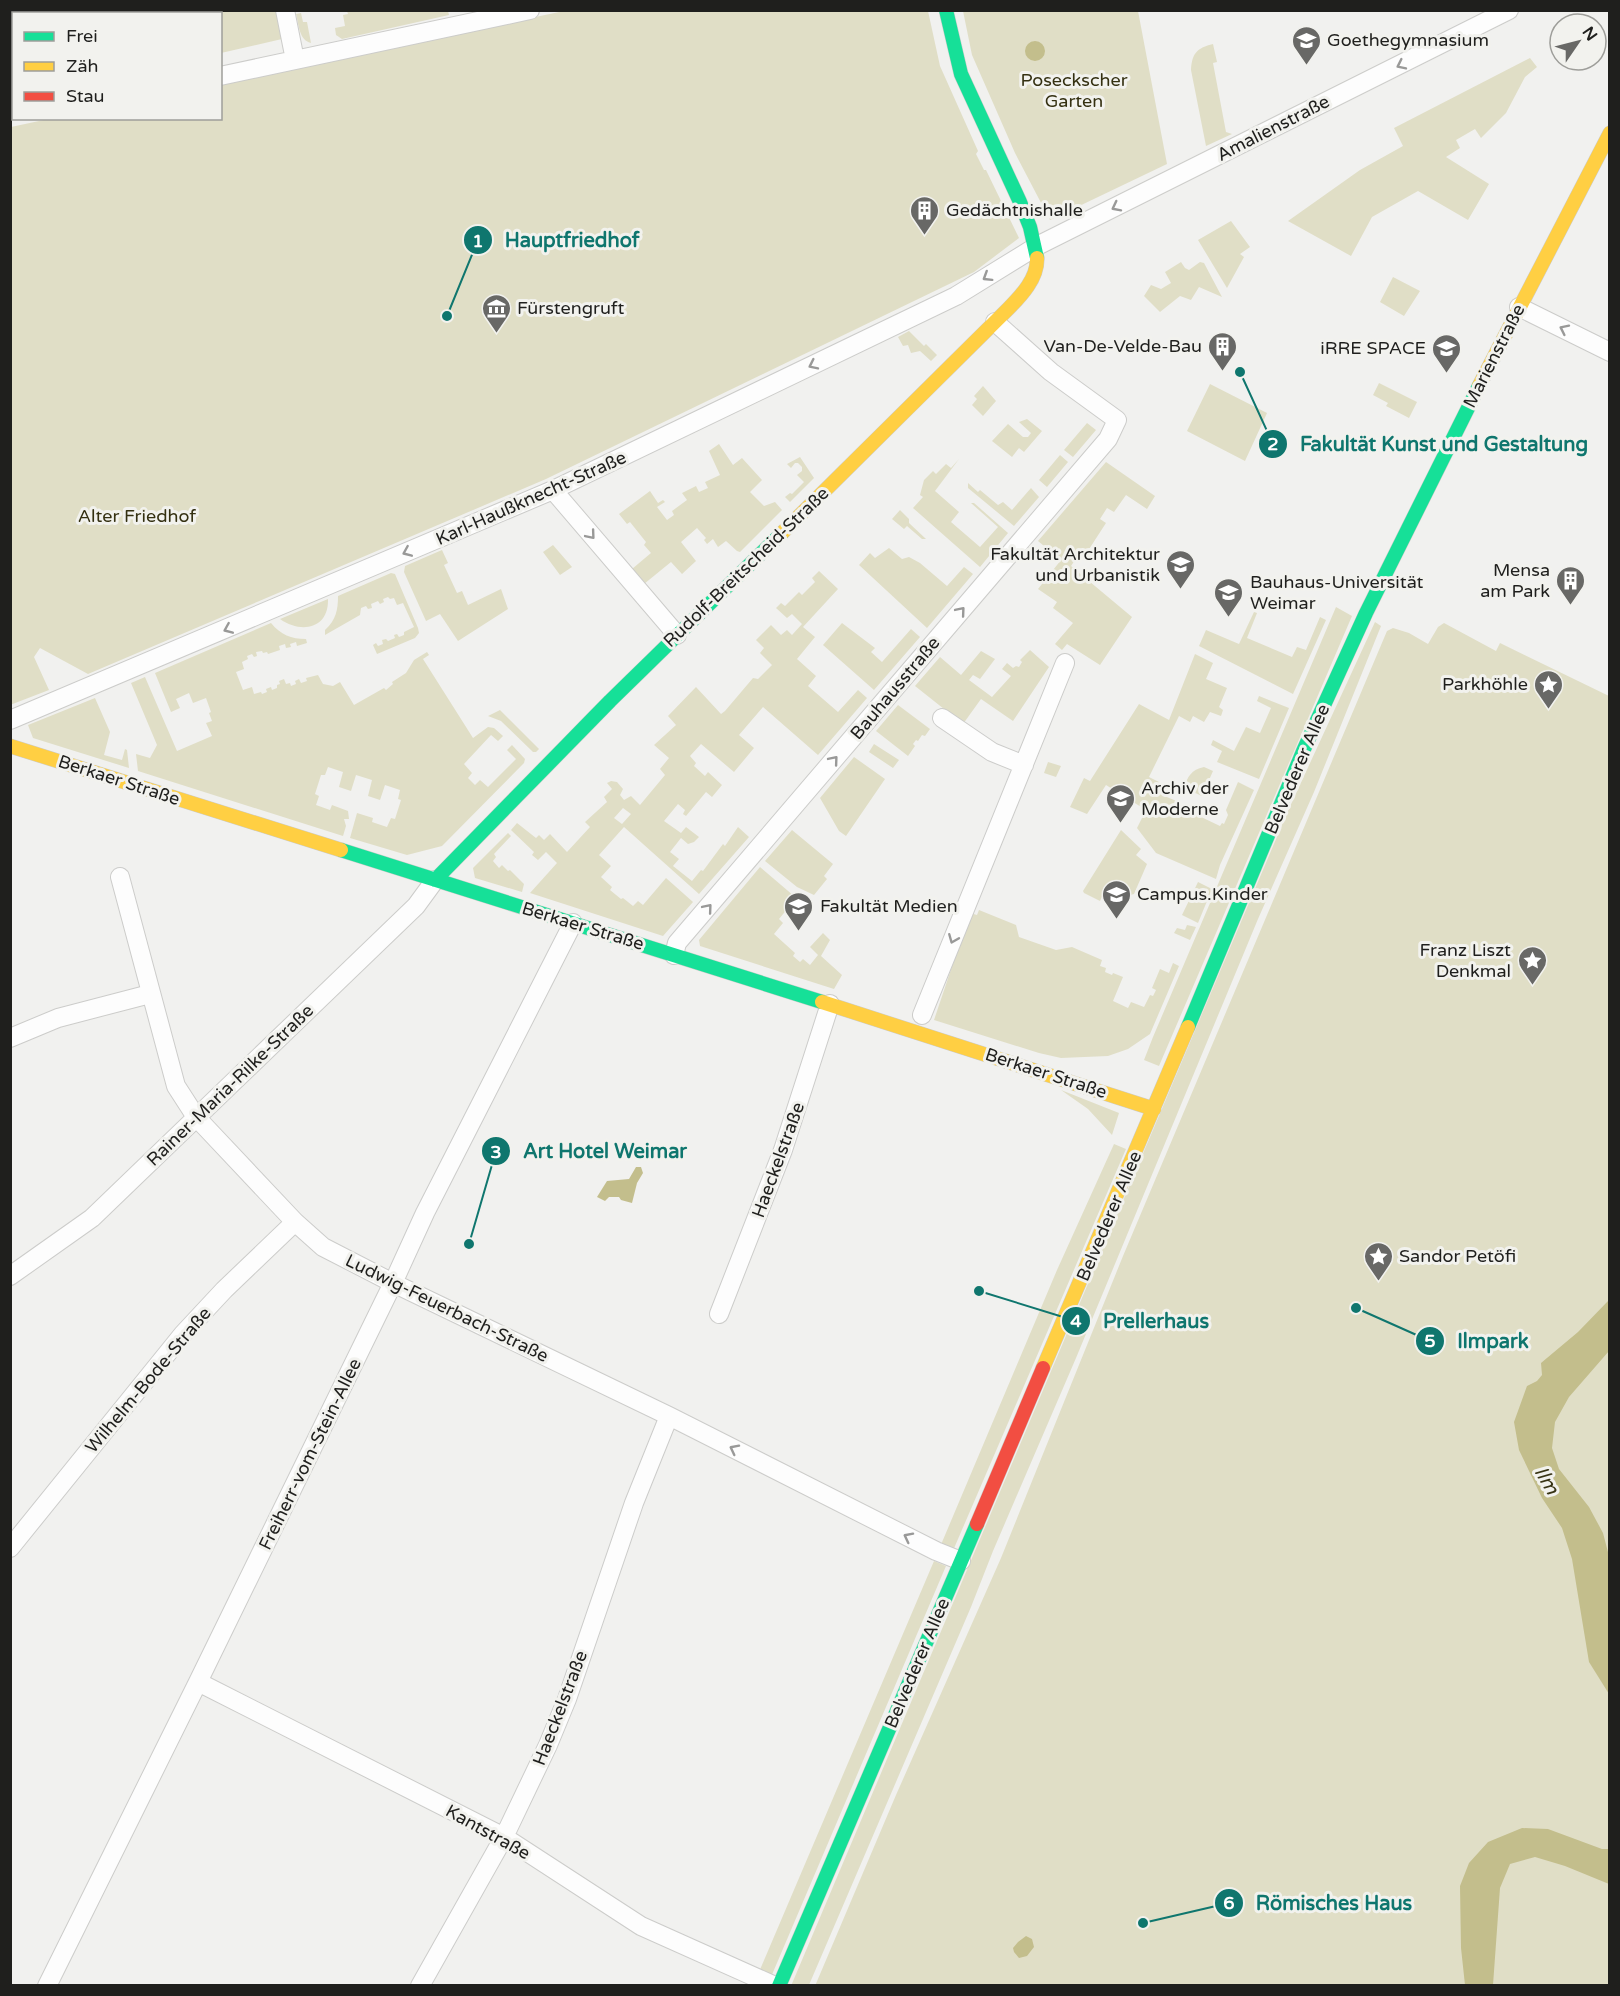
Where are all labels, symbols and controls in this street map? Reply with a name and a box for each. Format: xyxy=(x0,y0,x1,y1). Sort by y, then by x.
legend xyxy=(12,12,222,120)
north arrow xyxy=(1548,12,1608,72)
text: N xyxy=(1578,23,1601,45)
school or university icon: Goethegymnasium xyxy=(1290,24,1322,66)
text: Frei xyxy=(66,25,98,47)
place label: Goethegymnasium xyxy=(1327,29,1489,51)
text: Zäh xyxy=(66,55,99,77)
one-way arrow xyxy=(1396,57,1407,69)
park label: Poseckscher Garten xyxy=(1020,69,1128,112)
text: Stau xyxy=(66,85,105,107)
street label: Amalienstraße xyxy=(1213,90,1333,166)
building icon: Gedächtnishalle xyxy=(909,194,941,236)
place label: Gedächtnishalle xyxy=(946,199,1083,221)
one-way arrow xyxy=(1112,199,1123,211)
callout: Hauptfriedhof xyxy=(463,221,652,259)
text: Hauptfriedhof xyxy=(505,229,640,253)
text: 1 xyxy=(472,230,484,252)
one-way arrow xyxy=(983,269,993,281)
museum icon: Fürstengruft xyxy=(480,292,512,334)
place label: Fürstengruft xyxy=(517,297,625,319)
street label: Marienstraße xyxy=(1458,300,1530,412)
one-way arrow xyxy=(1560,325,1571,337)
building icon: Van-De-Velde-Bau xyxy=(1207,330,1239,372)
school or university icon: iRRE SPACE xyxy=(1431,332,1463,374)
place label: Van-De-Velde-Bau xyxy=(1043,335,1202,357)
place label: iRRE SPACE xyxy=(1320,337,1426,359)
one-way arrow xyxy=(809,358,820,369)
callout: Fakultät Kunst und Gestaltung xyxy=(1258,425,1600,463)
text: 2 xyxy=(1267,433,1279,455)
text: Fakultät Kunst und Gestaltung xyxy=(1300,433,1588,457)
street label: Karl-Haußknecht-Straße xyxy=(432,446,630,550)
street label: Rudolf-Breitscheid-Straße xyxy=(659,482,833,652)
park label: Alter Friedhof xyxy=(78,505,196,527)
one-way arrow xyxy=(584,528,595,539)
place label: Fakultät Architektur und Urbanistik xyxy=(990,543,1160,586)
one-way arrow xyxy=(403,545,414,557)
school or university icon: Fakultät Architektur und Urbanistik xyxy=(1165,548,1197,590)
place label: Mensa am Park xyxy=(1480,559,1550,602)
building icon: Mensa am Park xyxy=(1555,564,1587,606)
place label: Bauhaus-Universität Weimar xyxy=(1250,571,1424,614)
school or university icon: Bauhaus-Universität Weimar xyxy=(1213,576,1245,618)
one-way arrow xyxy=(954,607,965,618)
one-way arrow xyxy=(223,621,234,633)
street label: Bauhausstraße xyxy=(846,632,944,744)
place icon: Parkhöhle xyxy=(1533,668,1565,710)
place label: Parkhöhle xyxy=(1442,673,1528,695)
street label: Belvederer Allee xyxy=(1260,701,1334,837)
street label: Berkaer Straße xyxy=(55,750,183,810)
one-way arrow xyxy=(827,756,838,767)
place label: Archiv der Moderne xyxy=(1141,777,1229,820)
school or university icon: Archiv der Moderne xyxy=(1104,782,1136,824)
school or university icon: Campus.Kinder xyxy=(1100,878,1132,920)
place label: Campus.Kinder xyxy=(1137,883,1268,905)
school or university icon: Fakultät Medien xyxy=(783,890,815,932)
place label: Fakultät Medien xyxy=(820,895,958,917)
street label: Berkaer Straße xyxy=(519,897,647,955)
one-way arrow xyxy=(700,904,711,915)
one-way arrow xyxy=(948,933,960,944)
place label: Franz Liszt Denkmal xyxy=(1420,939,1511,982)
place icon: Franz Liszt Denkmal xyxy=(1516,944,1548,986)
street label: Rainer-Maria-Rilke-Straße xyxy=(142,999,318,1171)
street label: Berkaer Straße xyxy=(982,1043,1110,1103)
street label: Haeckelstraße xyxy=(747,1099,809,1221)
callout: Art Hotel Weimar xyxy=(481,1132,699,1170)
text: Art Hotel Weimar xyxy=(523,1140,687,1164)
text: 3 xyxy=(490,1141,502,1163)
street label: Belvederer Allee xyxy=(1072,1148,1146,1284)
place icon: Sandor Petöfi xyxy=(1362,1240,1394,1282)
place label: Sandor Petöfi xyxy=(1399,1245,1516,1267)
street label: Ludwig-Feuerbach-Straße xyxy=(342,1249,552,1367)
street label: Wilhelm-Bode-Straße xyxy=(80,1302,216,1458)
callout: Prellerhaus xyxy=(1061,1302,1221,1340)
text: 4 xyxy=(1070,1310,1082,1332)
text: Prellerhaus xyxy=(1103,1310,1209,1334)
callout: Ilmpark xyxy=(1415,1322,1540,1360)
text: 5 xyxy=(1424,1330,1436,1352)
text: Ilmpark xyxy=(1457,1330,1529,1354)
street label: Freiherr-vom-Stein-Allee xyxy=(254,1355,366,1553)
one-way arrow xyxy=(729,1445,740,1456)
water label: Ilm xyxy=(1529,1462,1564,1500)
one-way arrow xyxy=(903,1533,914,1544)
street label: Belvederer Allee xyxy=(880,1595,954,1731)
street label: Haeckelstraße xyxy=(528,1647,592,1769)
street label: Kantstraße xyxy=(442,1800,534,1864)
callout: Römisches Haus xyxy=(1214,1884,1424,1922)
text: 6 xyxy=(1223,1892,1235,1914)
text: Römisches Haus xyxy=(1256,1892,1413,1916)

